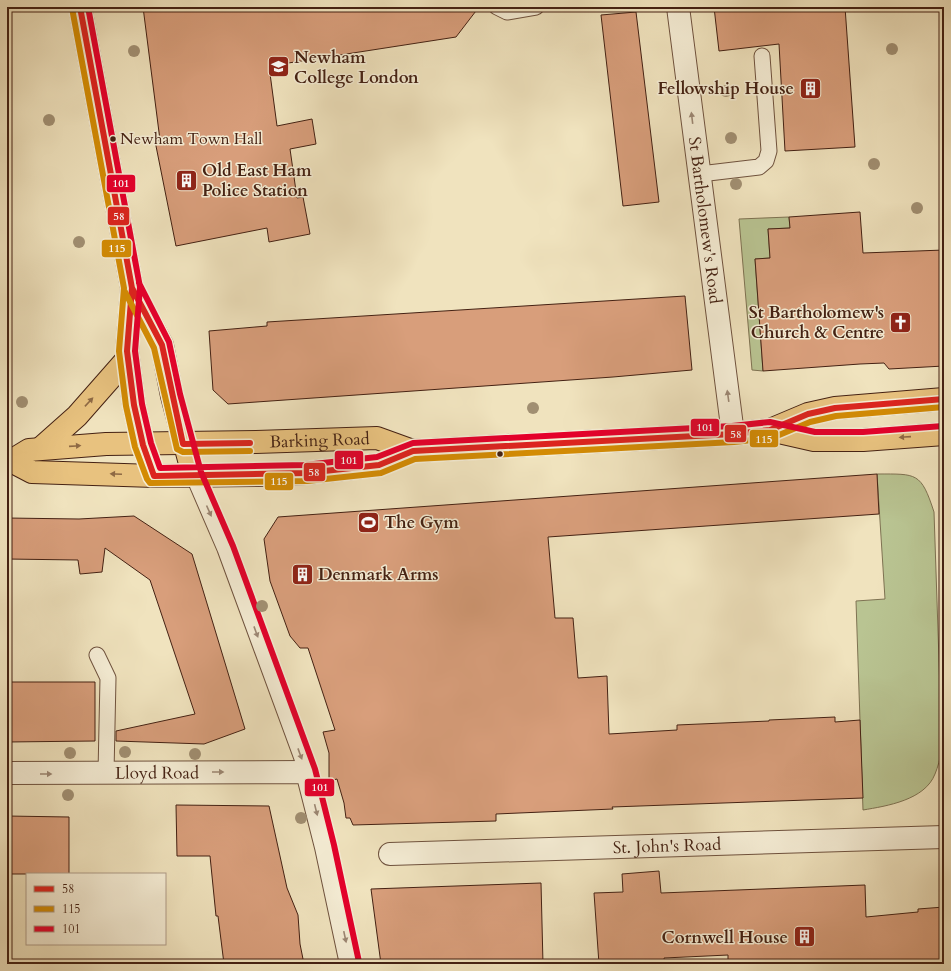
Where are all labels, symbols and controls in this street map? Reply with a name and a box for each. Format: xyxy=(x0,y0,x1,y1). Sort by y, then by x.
place label: Newham College London xyxy=(294,46,419,89)
school or university icon: Newham College London xyxy=(266,54,292,80)
building icon: Fellowship House xyxy=(797,75,823,101)
place label: Fellowship House xyxy=(658,77,794,100)
one-way arrow xyxy=(689,112,695,124)
place label: Newham Town Hall xyxy=(120,128,262,150)
marker: Newham Town Hall xyxy=(108,134,118,144)
street label: St Bartholomew's Road xyxy=(683,135,728,305)
place label: Old East Ham Police Station xyxy=(202,159,312,202)
building icon: Old East Ham Police Station xyxy=(173,167,199,193)
line badge: 101 xyxy=(106,174,136,193)
text: 101 xyxy=(113,176,129,191)
line badge: 58 xyxy=(107,206,130,226)
text: 58 xyxy=(113,209,125,224)
line badge: 115 xyxy=(101,239,132,258)
text: 115 xyxy=(109,241,126,256)
place label: St Bartholomew's Church & Centre xyxy=(749,301,884,344)
church icon: St Bartholomew's Church & Centre xyxy=(887,309,913,335)
one-way arrow xyxy=(725,390,731,402)
one-way arrow xyxy=(85,397,94,407)
line badge: 101 xyxy=(690,418,720,437)
text: 101 xyxy=(697,420,713,435)
line badge: 58 xyxy=(724,424,747,443)
street label: Barking Road xyxy=(269,427,370,453)
text: 58 xyxy=(730,427,742,442)
line badge: 115 xyxy=(749,429,779,448)
text: 115 xyxy=(756,432,773,447)
one-way arrow xyxy=(899,433,911,440)
one-way arrow xyxy=(69,442,81,449)
unlabelled marker xyxy=(495,449,505,459)
line badge: 101 xyxy=(334,450,364,470)
text: 101 xyxy=(341,453,357,468)
line badge: 58 xyxy=(303,462,326,482)
text: 58 xyxy=(308,465,320,480)
one-way arrow xyxy=(110,471,122,478)
line badge: 115 xyxy=(264,472,294,491)
text: 115 xyxy=(271,474,288,489)
one-way arrow xyxy=(206,506,212,518)
sports icon: The Gym xyxy=(356,509,382,535)
place label: The Gym xyxy=(384,511,459,534)
building icon: Denmark Arms xyxy=(289,561,315,587)
place label: Denmark Arms xyxy=(318,563,439,586)
one-way arrow xyxy=(253,627,259,639)
one-way arrow xyxy=(298,749,304,761)
street label: Lloyd Road xyxy=(115,761,199,784)
one-way arrow xyxy=(212,769,225,775)
one-way arrow xyxy=(40,771,53,777)
line badge: 101 xyxy=(304,778,335,797)
text: 101 xyxy=(312,780,328,795)
one-way arrow xyxy=(314,804,320,816)
street label: St. John's Road xyxy=(612,832,721,859)
legend xyxy=(26,873,166,945)
text: 58 xyxy=(62,881,74,897)
text: 115 xyxy=(62,901,80,917)
text: 101 xyxy=(62,921,80,937)
building icon: Cornwell House xyxy=(791,924,817,950)
place label: Cornwell House xyxy=(661,926,788,949)
one-way arrow xyxy=(342,931,348,943)

